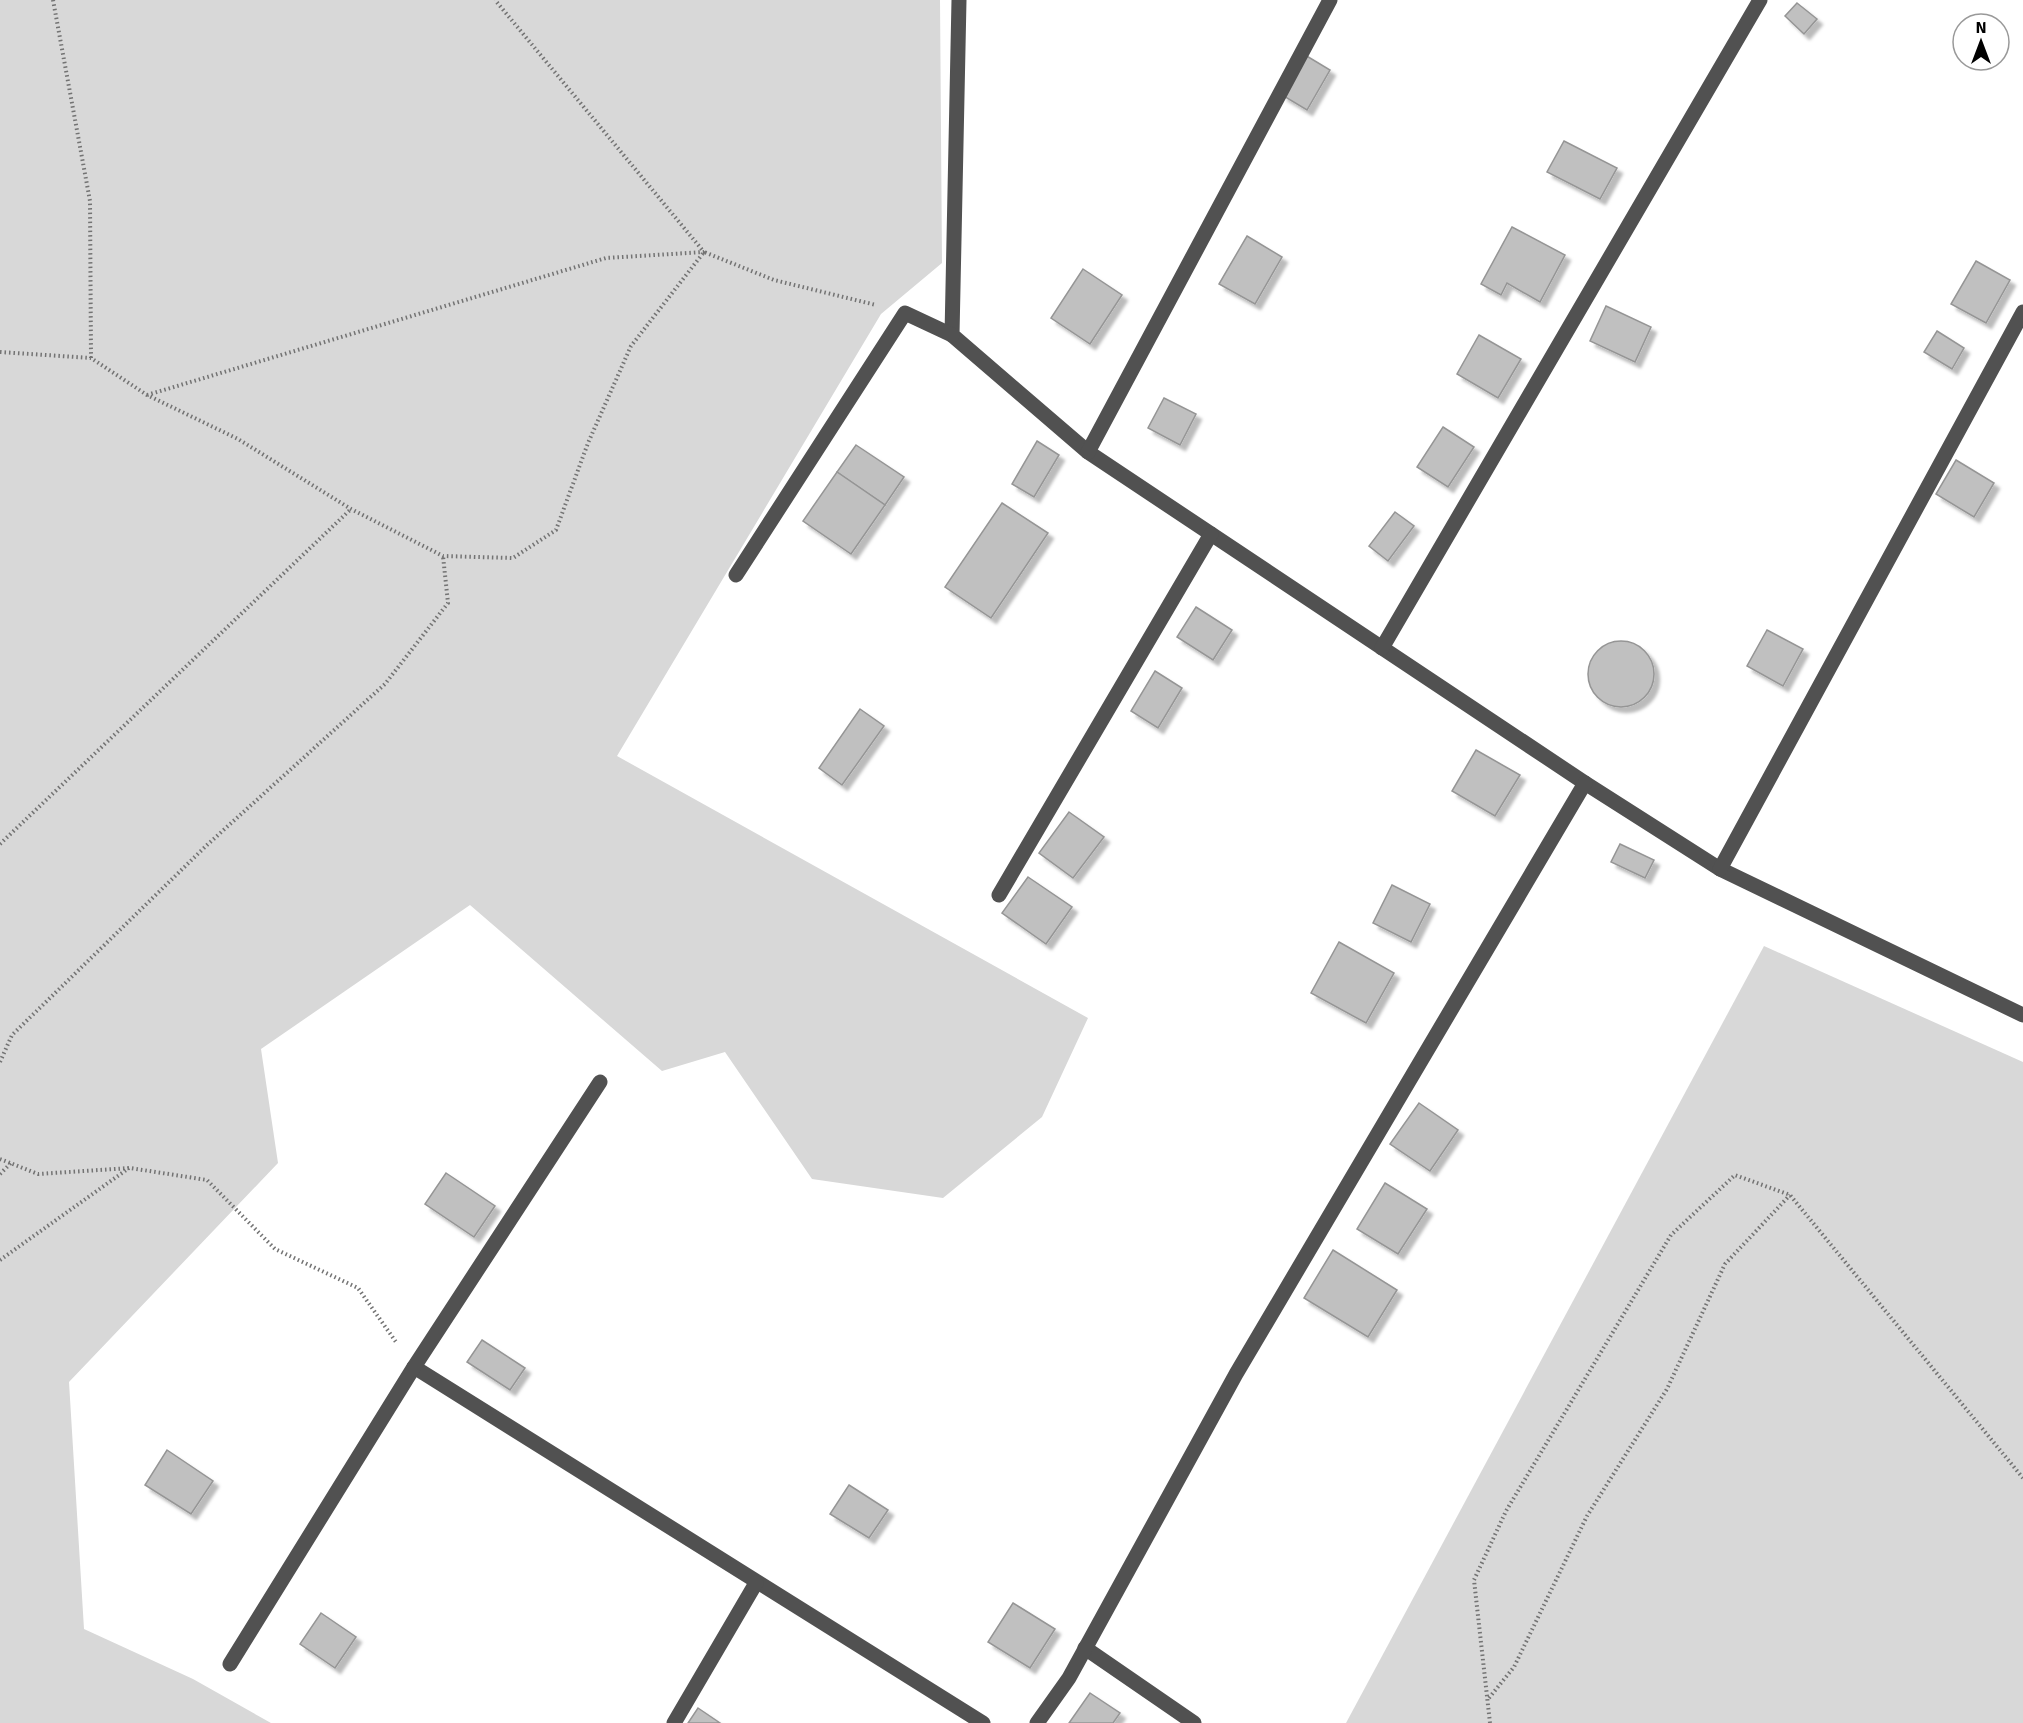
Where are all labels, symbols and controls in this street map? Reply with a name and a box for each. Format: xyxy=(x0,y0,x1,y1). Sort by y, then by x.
north arrow xyxy=(1951,12,2011,72)
text: N xyxy=(1975,18,1987,38)

